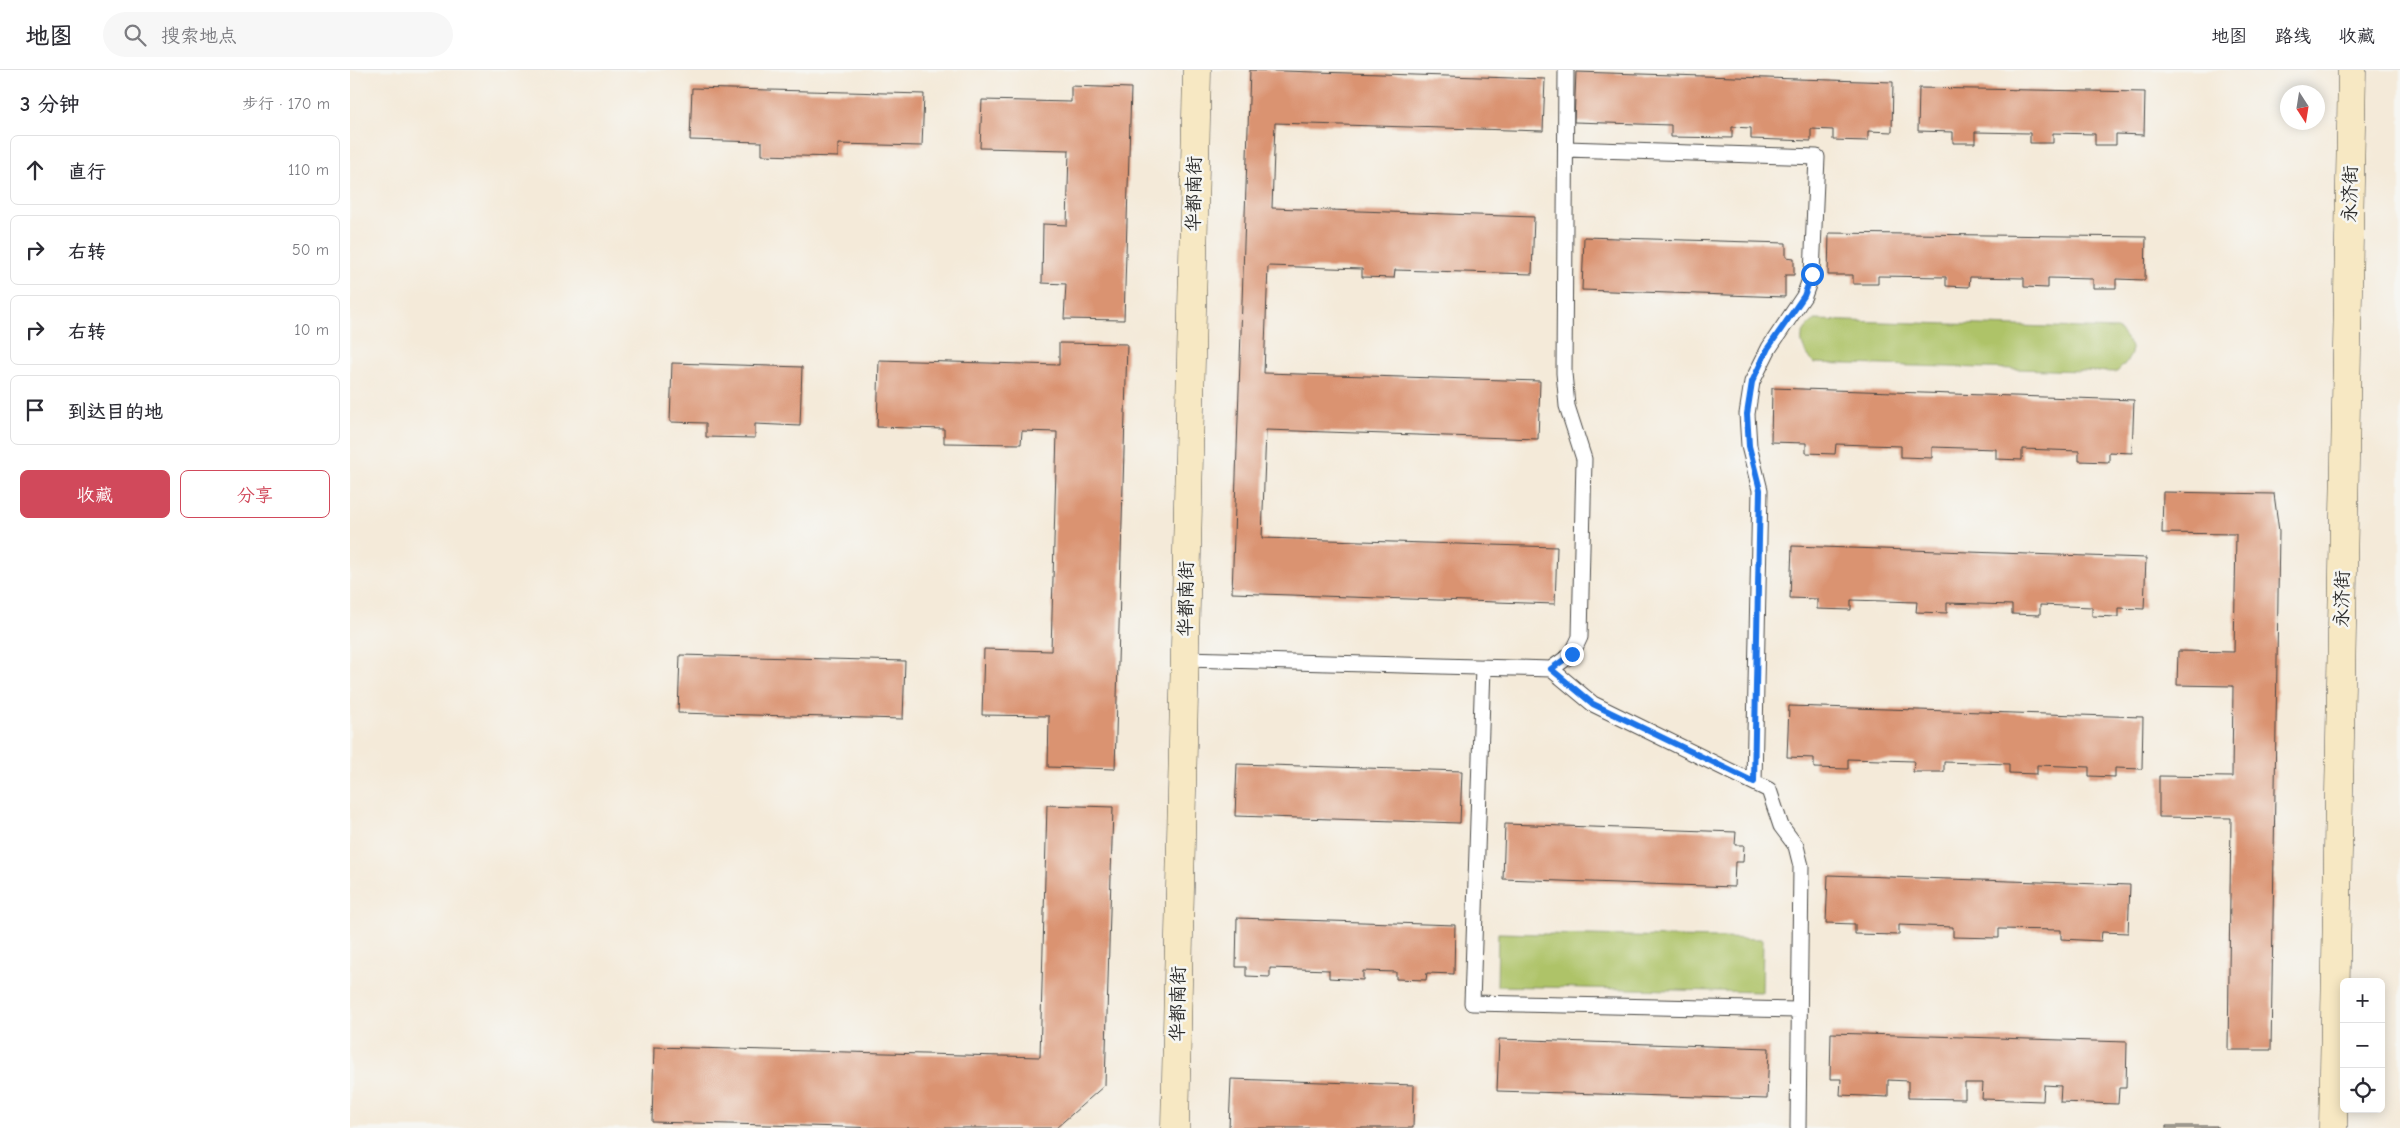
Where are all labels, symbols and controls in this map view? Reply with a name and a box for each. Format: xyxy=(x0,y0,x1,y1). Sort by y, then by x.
search box xyxy=(103,12,453,57)
icon: search xyxy=(121,21,149,49)
text: 地图 xyxy=(25,22,73,50)
text: 搜索地点 xyxy=(161,25,237,47)
text: 地图 xyxy=(2211,26,2247,47)
text: 路线 xyxy=(2275,26,2311,47)
text: 收藏 xyxy=(2339,26,2375,47)
north arrow xyxy=(2280,85,2325,130)
text: 3 分钟 xyxy=(20,92,80,116)
text: 步行 · 170 m xyxy=(242,95,330,113)
icon: ahead xyxy=(21,156,49,184)
street label: 华都南街 xyxy=(1182,156,1206,232)
text: 直行 xyxy=(68,161,106,183)
text: 110 m xyxy=(288,161,329,179)
street label: 永济街 xyxy=(2339,165,2361,223)
icon: right xyxy=(21,236,49,264)
text: 右转 xyxy=(68,241,106,263)
text: 50 m xyxy=(292,241,329,259)
route start xyxy=(1801,263,1824,286)
icon: right xyxy=(21,316,49,344)
text: 右转 xyxy=(68,321,106,343)
text: 10 m xyxy=(294,321,329,339)
icon: arrive xyxy=(21,396,49,424)
text: 到达目的地 xyxy=(68,401,163,423)
button: 收藏 xyxy=(20,470,170,518)
button: 分享 xyxy=(180,470,330,518)
street label: 华都南街 xyxy=(1174,561,1198,637)
street label: 永济街 xyxy=(2331,570,2353,628)
route end xyxy=(1561,643,1584,666)
street label: 华都南街 xyxy=(1166,966,1190,1042)
map controls xyxy=(2340,978,2385,1113)
button: + xyxy=(2340,978,2385,1023)
button: − xyxy=(2340,1023,2385,1068)
button: locate xyxy=(2340,1068,2385,1113)

